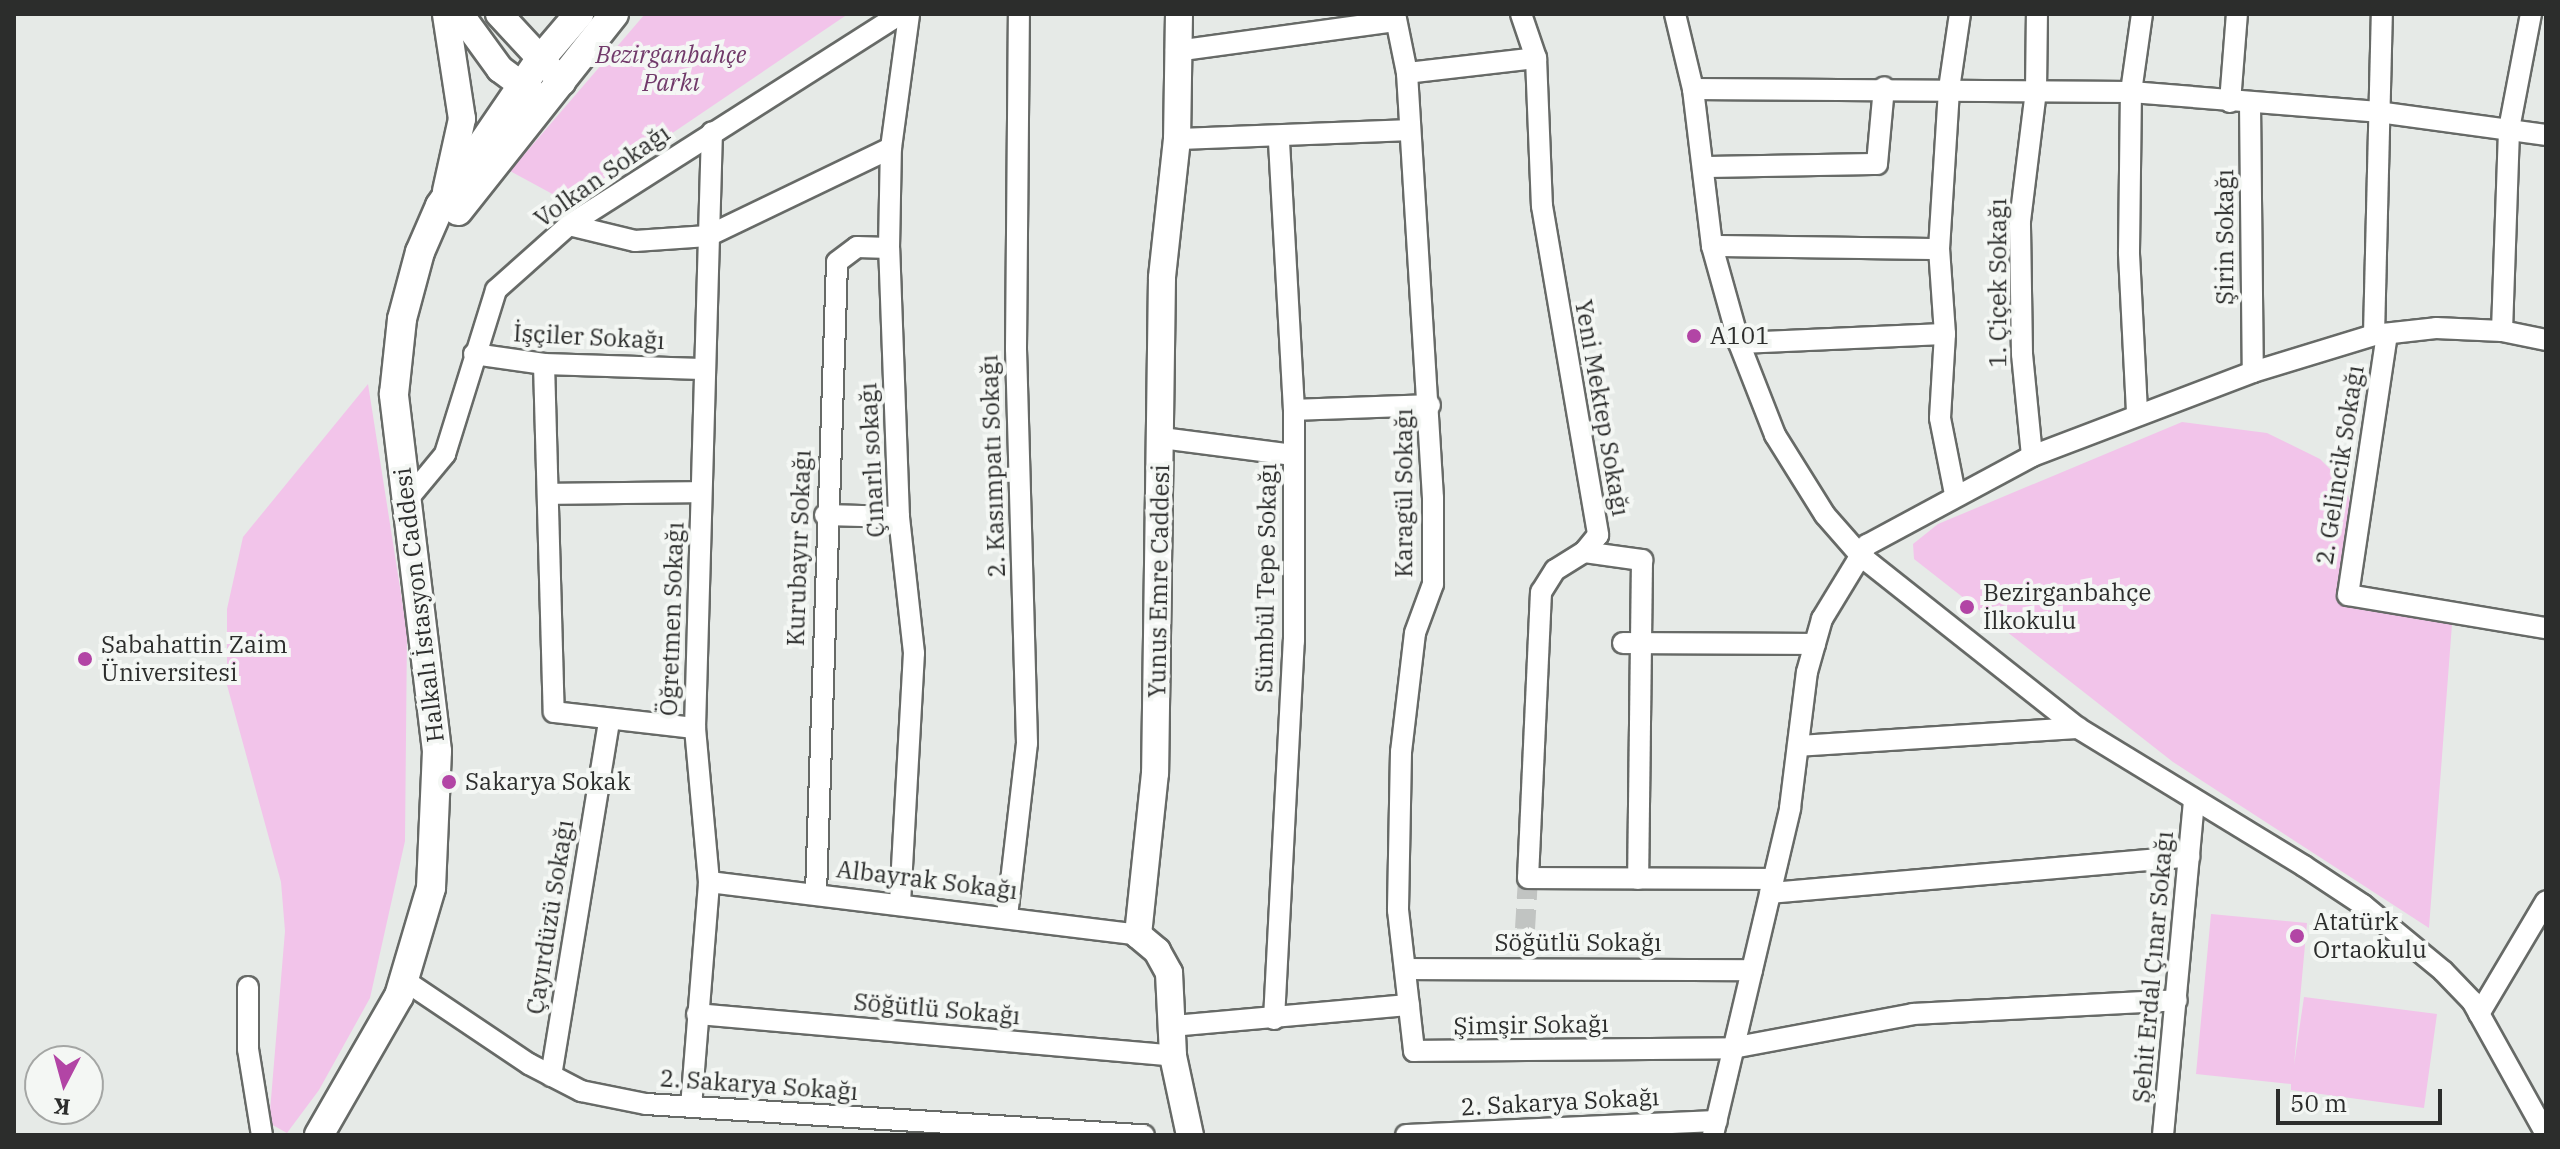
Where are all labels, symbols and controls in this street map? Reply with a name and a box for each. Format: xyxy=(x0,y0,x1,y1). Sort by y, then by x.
park label: Bezirganbahçe Parkı xyxy=(596,41,746,97)
street label: Volkan Sokağı xyxy=(529,119,675,233)
street label: Şirin Sokağı xyxy=(2211,169,2239,305)
street label: 1. Çiçek Sokağı xyxy=(1984,198,2012,368)
street label: Yeni Mektep Sokağı xyxy=(1569,297,1635,519)
street label: İşçiler Sokağı xyxy=(513,319,665,355)
place label: A101 xyxy=(1710,322,1770,350)
marker: A101 xyxy=(1685,327,1703,345)
street label: 2. Kasımpatı Sokağı xyxy=(975,354,1011,578)
street label: 2. Gelincik Sokağı xyxy=(2310,363,2370,567)
street label: Çınarlı sokağı xyxy=(854,382,890,538)
street label: Karagül Sokağı xyxy=(1390,408,1418,578)
street label: Kurubayır Sokağı xyxy=(781,449,817,647)
street label: Sümbül Tepe Sokağı xyxy=(1250,463,1282,693)
street label: Yunus Emre Caddesi xyxy=(1143,464,1175,698)
street label: Halkalı İstasyon Caddesi xyxy=(388,466,450,744)
street label: Öğretmen Sokağı xyxy=(654,521,690,717)
place label: Bezirganbahçe İlkokulu xyxy=(1983,579,2151,635)
marker: Bezirganbahçe İlkokulu xyxy=(1958,598,1976,616)
place label: Sabahattin Zaim Üniversitesi xyxy=(101,631,288,687)
marker: Sabahattin Zaim Üniversitesi xyxy=(76,650,94,668)
place label: Sakarya Sokak xyxy=(465,768,631,796)
marker: Sakarya Sokak xyxy=(440,773,458,791)
street label: Çayırdüzü Sokağı xyxy=(520,818,580,1016)
street label: Şehit Erdal Çınar Sokağı xyxy=(2127,830,2179,1104)
street label: Albayrak Sokağı xyxy=(835,855,1019,905)
place label: Atatürk Ortaokulu xyxy=(2313,908,2427,964)
marker: Atatürk Ortaokulu xyxy=(2288,927,2306,945)
street label: Söğütlü Sokağı xyxy=(1494,929,1662,957)
street label: Söğütlü Sokağı xyxy=(853,987,1021,1031)
street label: Şimşir Sokağı xyxy=(1453,1009,1609,1041)
north arrow xyxy=(24,1045,104,1125)
street label: 2. Sakarya Sokağı xyxy=(659,1064,859,1106)
scale bar xyxy=(2280,1073,2446,1123)
street label: 2. Sakarya Sokağı xyxy=(1460,1082,1660,1122)
text: 50 m xyxy=(2290,1087,2347,1119)
text: K xyxy=(52,1092,72,1123)

